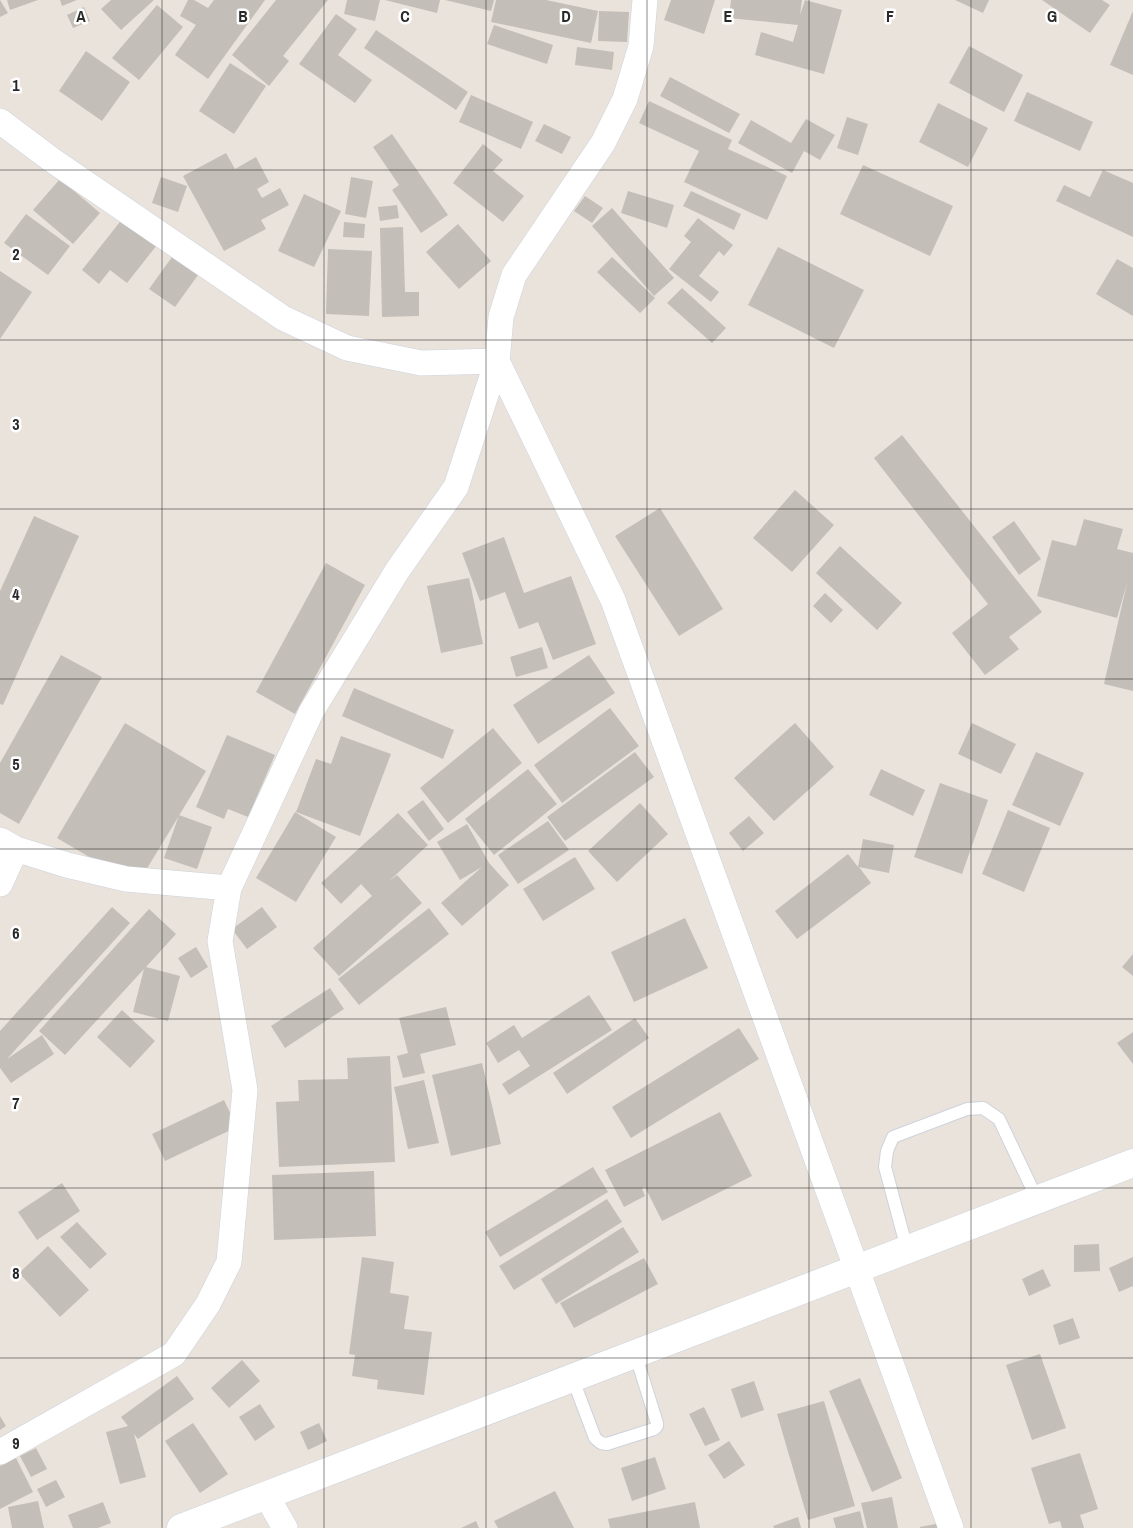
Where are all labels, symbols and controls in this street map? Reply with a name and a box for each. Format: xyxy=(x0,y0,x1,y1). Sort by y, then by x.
text: A xyxy=(76,5,86,27)
text: B xyxy=(238,5,248,27)
text: C xyxy=(400,5,410,27)
text: D xyxy=(561,5,571,27)
text: E xyxy=(724,5,733,27)
text: F xyxy=(886,5,894,27)
text: G xyxy=(1047,5,1057,27)
text: 1 xyxy=(12,74,20,96)
text: 2 xyxy=(12,243,20,265)
text: 3 xyxy=(12,413,20,435)
text: 4 xyxy=(12,583,20,605)
text: 5 xyxy=(12,753,20,775)
text: 6 xyxy=(12,922,20,944)
text: 7 xyxy=(12,1092,20,1114)
text: 8 xyxy=(12,1262,20,1284)
text: 9 xyxy=(12,1432,20,1454)

